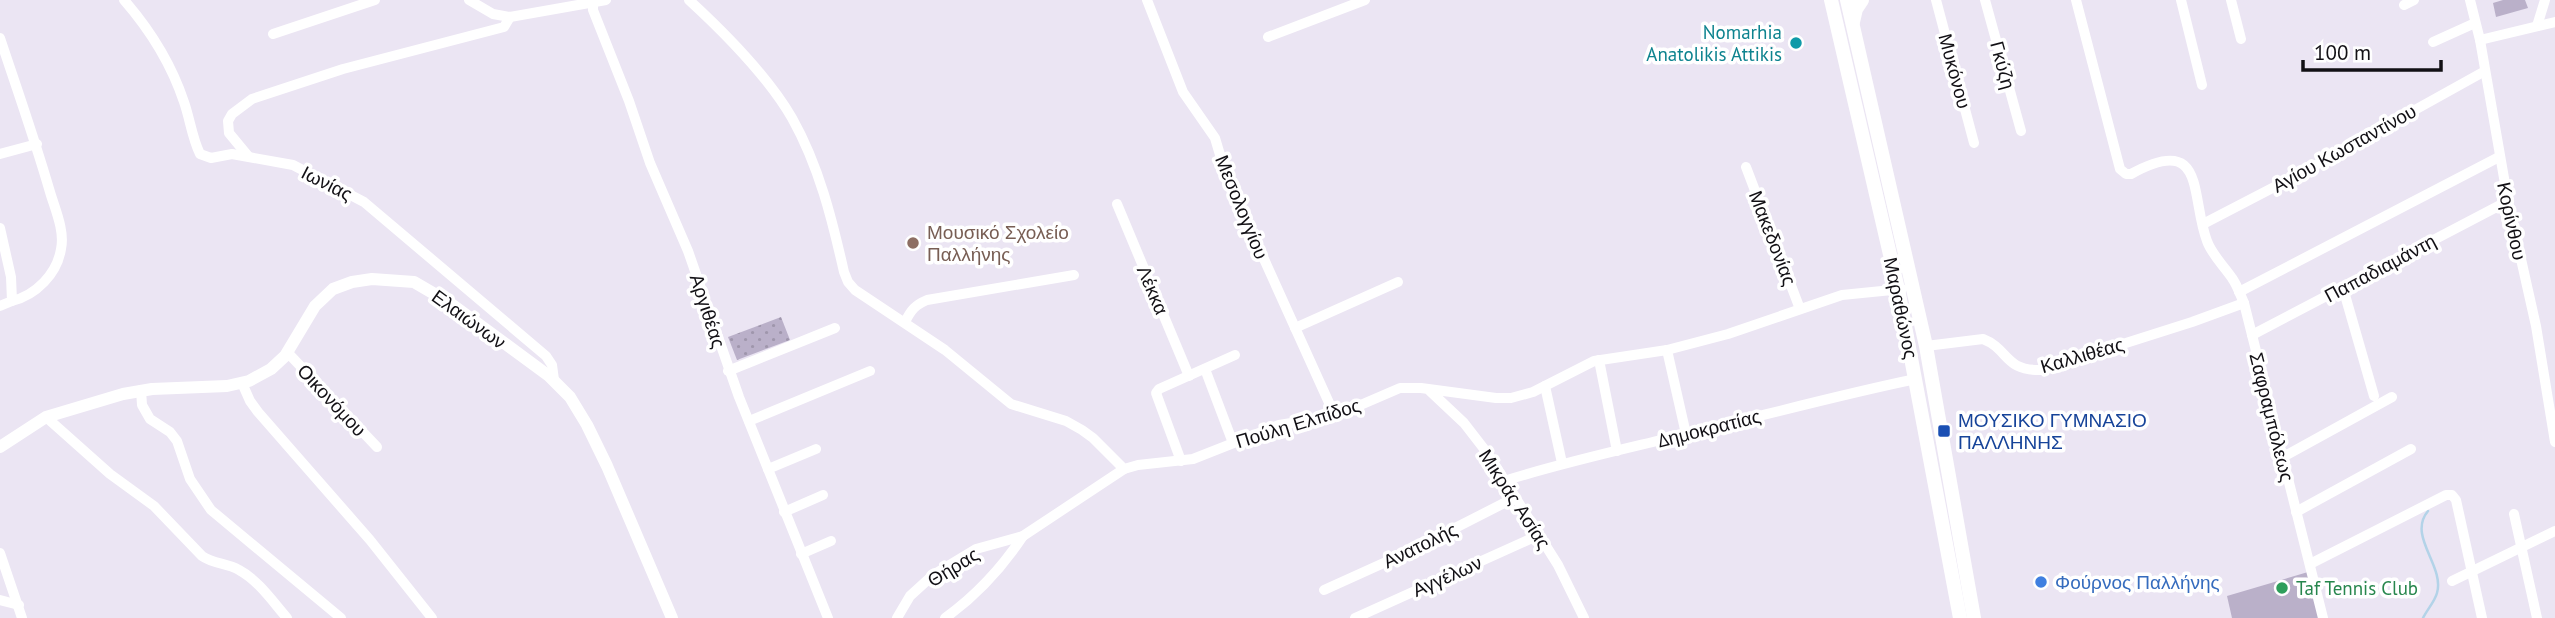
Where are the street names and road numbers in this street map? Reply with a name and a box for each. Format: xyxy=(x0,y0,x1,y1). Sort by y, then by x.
street label: Μυκόνου xyxy=(1934,31,1976,111)
street label: Γκύζη xyxy=(1985,38,2021,92)
street label: Αγίου Κωσταντίνου xyxy=(2268,98,2420,198)
street label: Μεσολογγίου xyxy=(1210,151,1274,263)
street label: Ιωνίας xyxy=(298,160,356,206)
street label: Κορίνθου xyxy=(2492,180,2532,262)
street label: Μακεδονίας xyxy=(1744,187,1802,289)
street label: Παπαδιαμάντη xyxy=(2320,228,2440,308)
street label: Μαραθώνος xyxy=(1879,255,1923,361)
street label: Λέκκα xyxy=(1132,262,1174,318)
street label: Αργιθέας xyxy=(685,271,731,351)
street label: Ελαιώνων xyxy=(427,284,511,354)
street label: Καλλιθέας xyxy=(2037,332,2127,378)
street label: Σαφραμπόλεως xyxy=(2244,350,2300,484)
street label: Οικονόμου xyxy=(292,359,372,441)
street label: Πούλη Ελπίδος xyxy=(1233,393,1363,453)
street label: Δημοκρατίας xyxy=(1655,404,1763,452)
street label: Μικράς Ασίας xyxy=(1474,445,1556,553)
street label: Ανατολής xyxy=(1379,517,1461,573)
street label: Θήρας xyxy=(923,542,983,592)
street label: Αγγέλων xyxy=(1409,550,1485,602)

